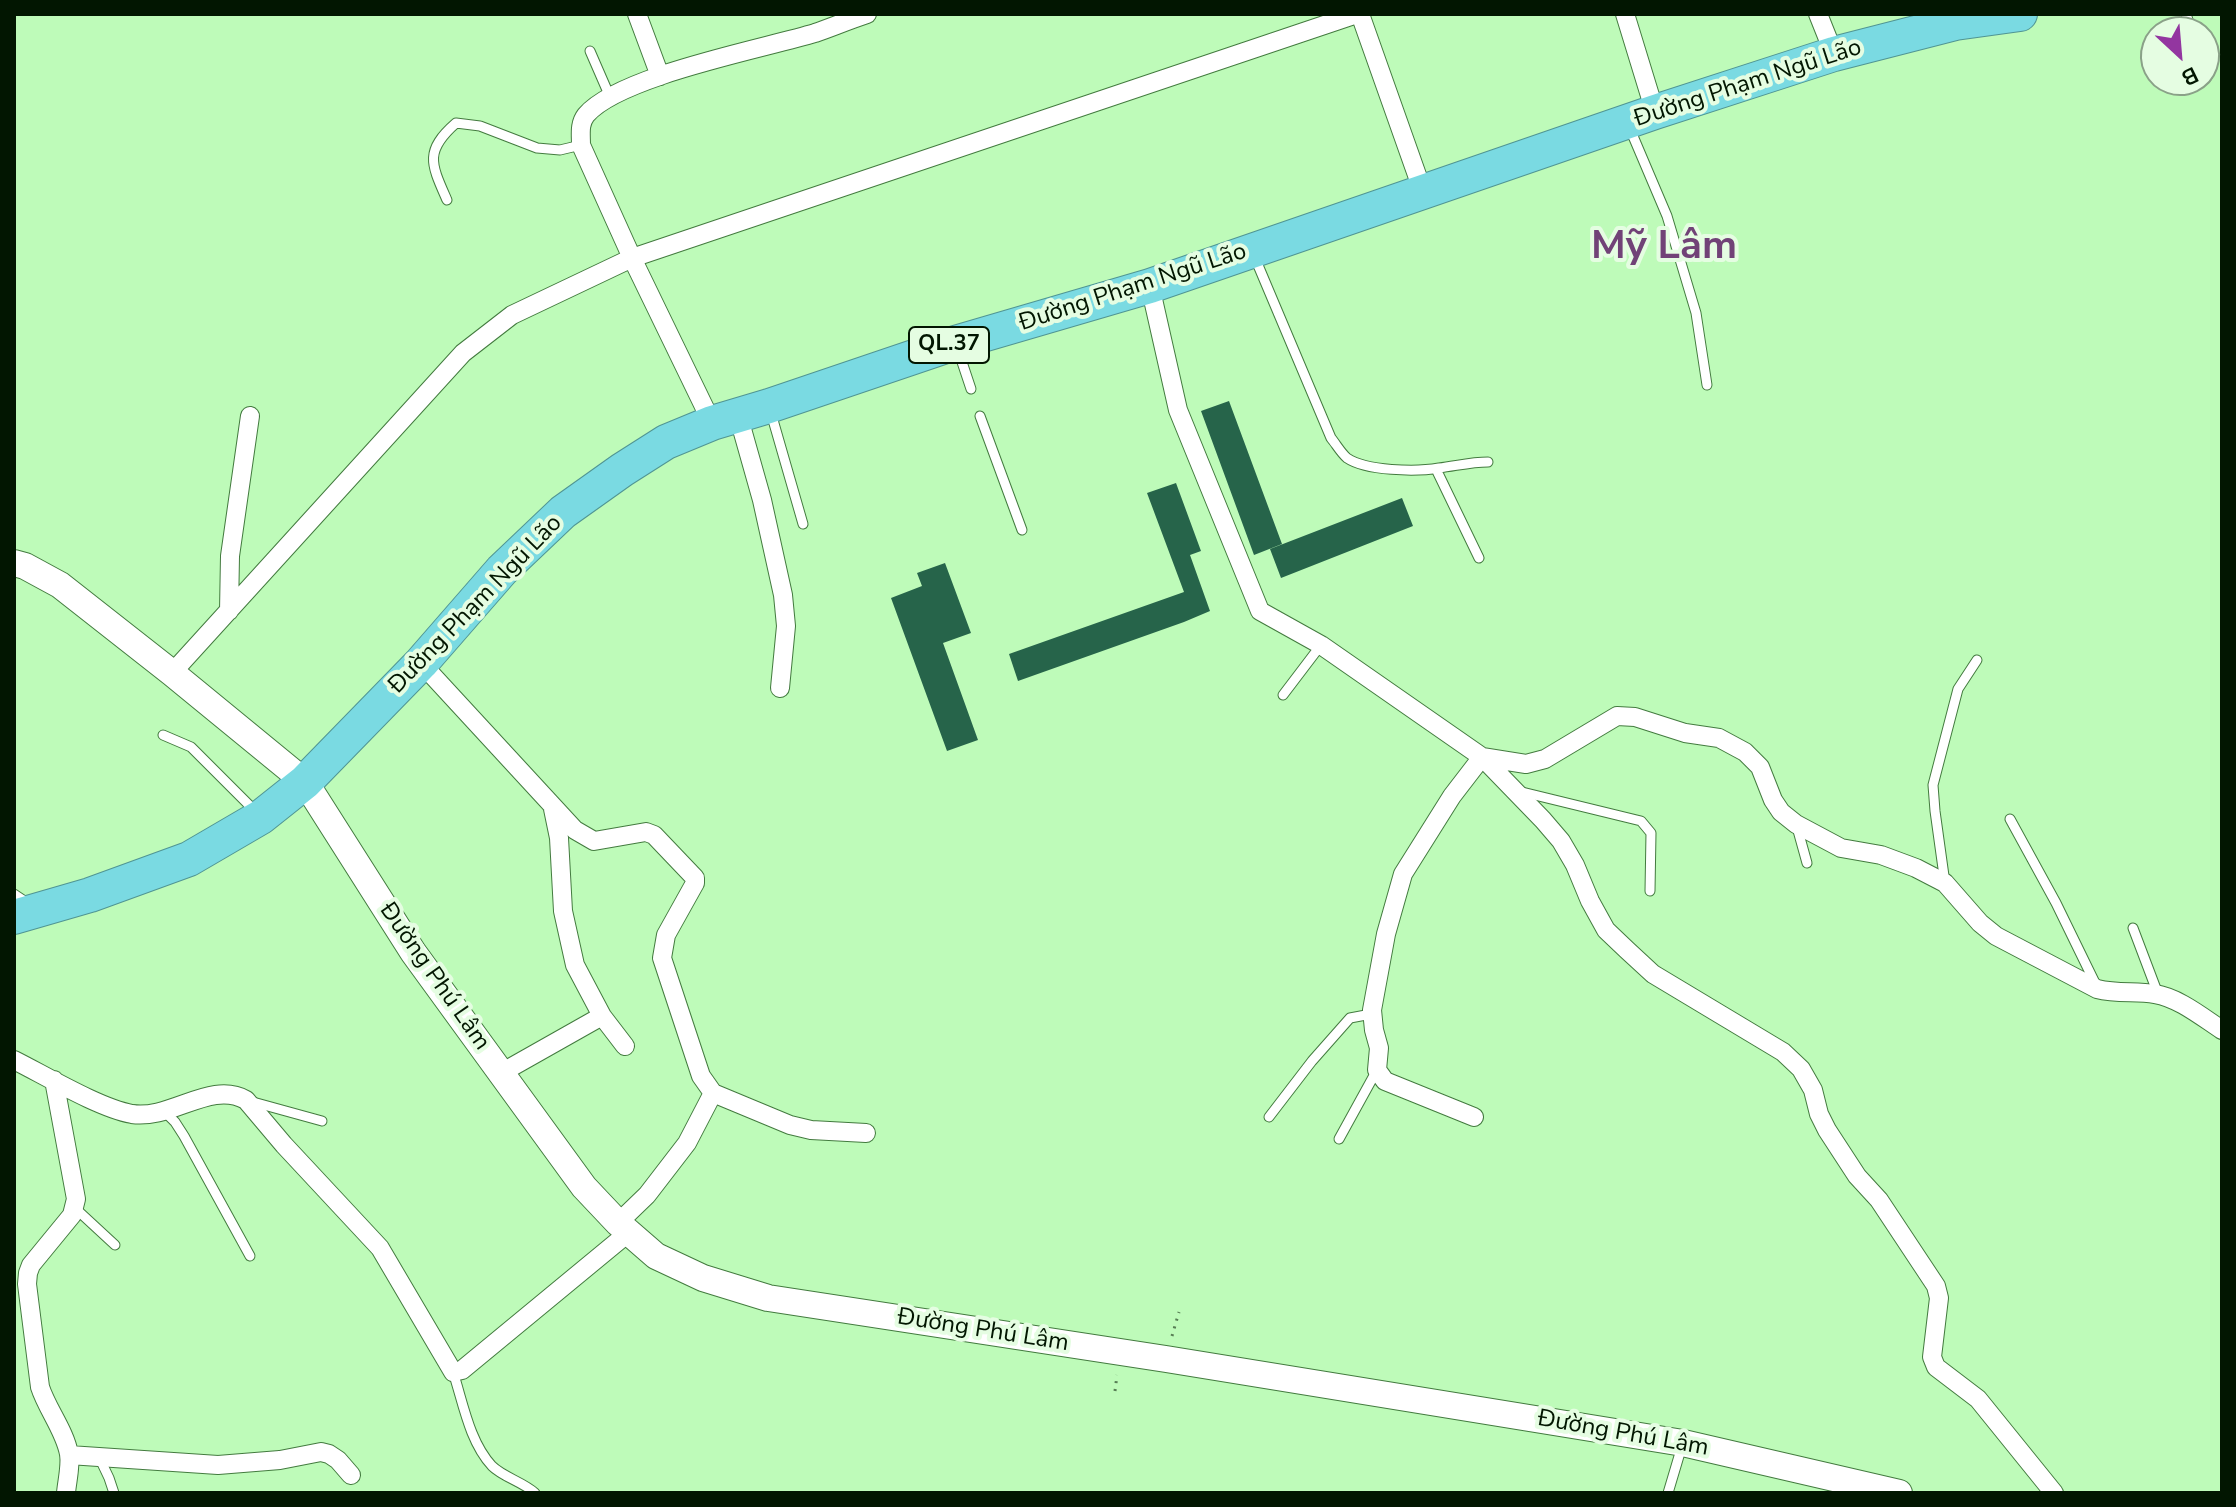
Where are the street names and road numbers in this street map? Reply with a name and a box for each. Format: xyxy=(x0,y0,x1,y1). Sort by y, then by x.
street label: Đường Phạm Ngũ Lão xyxy=(1631,34,1865,134)
street label: Đường Phạm Ngũ Lão xyxy=(1016,238,1250,338)
road number: QL.37 xyxy=(909,327,989,363)
street label: Đường Phạm Ngũ Lão xyxy=(383,510,569,700)
street label: Đường Phú Lâm xyxy=(373,898,495,1056)
street label: Đường Phú Lâm xyxy=(895,1303,1071,1359)
street label: Đường Phú Lâm xyxy=(1535,1405,1711,1463)

